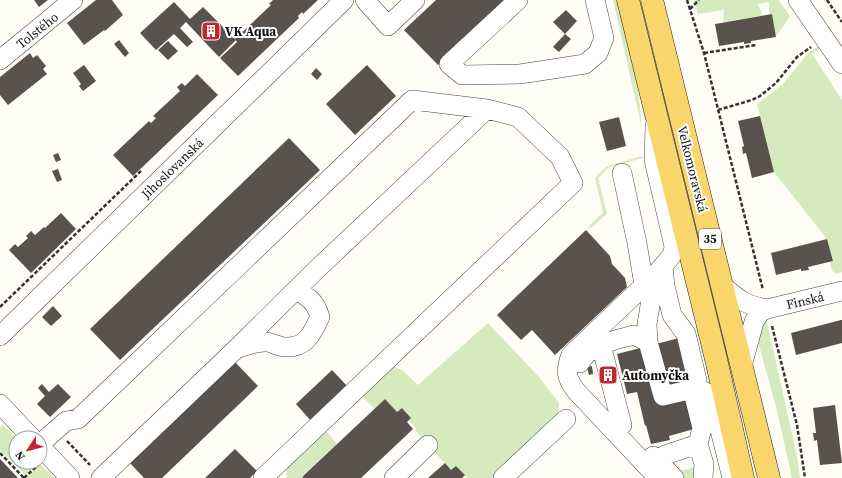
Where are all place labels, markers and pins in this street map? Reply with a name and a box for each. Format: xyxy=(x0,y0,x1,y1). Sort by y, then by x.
building icon: VK Aqua xyxy=(200,20,222,42)
place label: VK Aqua xyxy=(225,23,276,40)
building icon: Automyčka xyxy=(597,364,619,386)
place label: Automyčka xyxy=(622,367,689,384)

